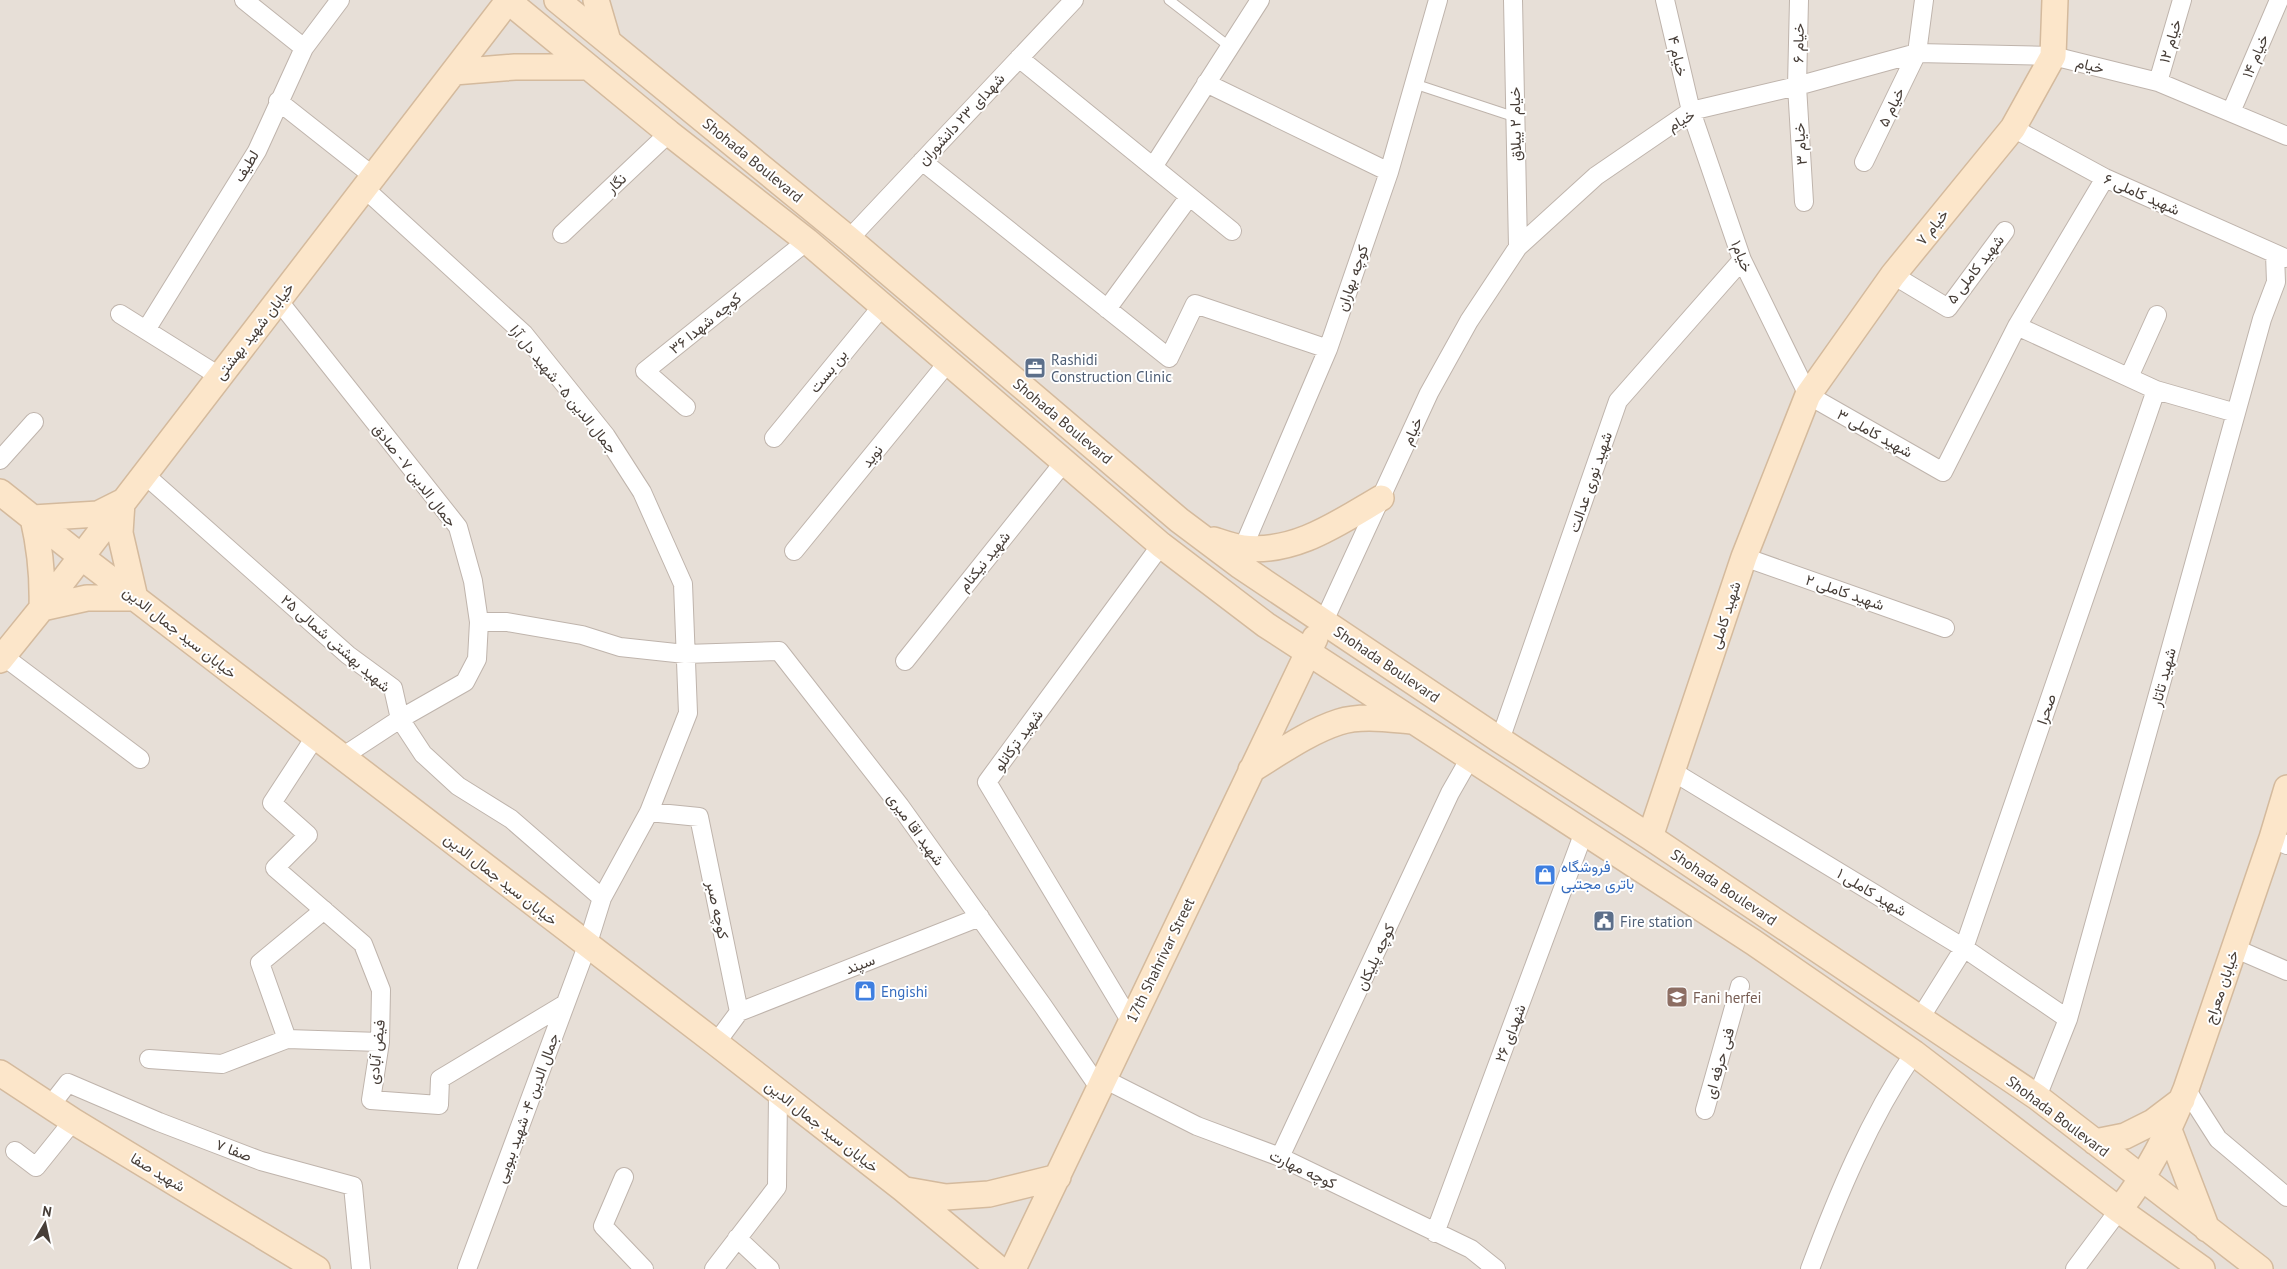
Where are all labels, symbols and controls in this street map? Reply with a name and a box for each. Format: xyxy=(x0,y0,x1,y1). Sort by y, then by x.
street label: خیام ۱۲ xyxy=(2154,17,2187,65)
street label: خیام ۶ xyxy=(1788,23,1809,63)
street label: خیام ۱۴ xyxy=(2237,31,2274,81)
street label: خیام ۴ xyxy=(1663,34,1692,78)
street label: خیام xyxy=(2074,52,2106,79)
street label: شهدای ۲۳ دانشوران xyxy=(913,69,1009,170)
street label: خیام ۵ xyxy=(1873,84,1909,130)
street label: خیام ۲ ییلاق xyxy=(1505,87,1526,161)
street label: خیام xyxy=(1664,105,1699,136)
street label: Shohada Boulevard xyxy=(699,114,807,206)
street label: خیام ۳ xyxy=(1789,122,1812,166)
street label: لطیف xyxy=(229,147,263,185)
street label: نگار xyxy=(601,169,630,198)
street label: شهید کاملی ۶ xyxy=(2101,169,2183,220)
street label: خیام ۷ xyxy=(1912,205,1953,250)
street label: شهید کاملی ۵ xyxy=(1942,230,2009,308)
street label: خیام۱ xyxy=(1726,237,1757,275)
street label: کوچه بهاران xyxy=(1332,242,1373,314)
street label: خیابان شهید بهشتی xyxy=(210,279,299,384)
street label: کوچه شهدا ۳۶ xyxy=(665,288,746,359)
street label: جمال الدین ۵ - شهید دل آرا xyxy=(505,321,622,458)
street label: بن بست xyxy=(805,345,852,397)
place label: Rashidi Construction Clinic xyxy=(1051,350,1172,386)
office icon: Rashidi Construction Clinic xyxy=(1023,356,1047,380)
street label: Shohada Boulevard xyxy=(1009,374,1117,468)
street label: شهید کاملی ۳ xyxy=(1833,404,1916,463)
street label: خیام xyxy=(1397,414,1428,448)
street label: جمال الدین ۷ - صادق xyxy=(368,420,461,531)
street label: شهید نوری عدالت xyxy=(1564,429,1617,535)
street label: نوید xyxy=(857,441,887,471)
street label: شهید نیکنام xyxy=(954,527,1015,596)
street label: شهید کاملی ۲ xyxy=(1803,570,1887,615)
street label: شهید کاملی xyxy=(1705,579,1746,651)
street label: خیابان سید جمال الدین xyxy=(119,582,241,683)
street label: ۲۵ شهید بهشتی شمالی xyxy=(276,590,395,697)
street label: Shohada Boulevard xyxy=(1330,622,1444,706)
street label: شهید تاتار xyxy=(2146,646,2180,709)
street label: صحرا xyxy=(2032,691,2060,727)
street label: شهید ترکانلو xyxy=(989,705,1047,775)
street label: شهید اقا میری xyxy=(882,789,949,870)
street label: خیابان سید جمال الدین xyxy=(440,829,562,930)
street label: Shohada Boulevard xyxy=(1667,845,1781,929)
place label: فروشگاه باتری مجتبی xyxy=(1561,857,1634,894)
shop icon: فروشگاه باتری مجتبی xyxy=(1533,863,1557,887)
street label: شهید کاملی ۱ xyxy=(1833,864,1911,921)
street label: کوچه صبر xyxy=(701,878,733,941)
street label: 17th Shahrivar Street xyxy=(1122,895,1198,1025)
public building icon: Fire station xyxy=(1592,909,1616,933)
place label: Fire station xyxy=(1620,912,1693,931)
street label: کوچه پلیکان xyxy=(1351,920,1400,994)
street label: خیابان معراج xyxy=(2200,948,2244,1027)
street label: سپند xyxy=(842,950,878,979)
shop icon: Engishi xyxy=(853,979,877,1003)
place label: Engishi xyxy=(881,982,928,1001)
school or university icon: Fani herfei xyxy=(1665,985,1689,1009)
place label: Fani herfei xyxy=(1693,988,1762,1007)
street label: شهدای ۲۶ xyxy=(1490,1001,1531,1065)
street label: فیض آبادی xyxy=(363,1019,390,1085)
street label: فنی حرفه ای xyxy=(1700,1025,1739,1101)
street label: جمال الدین ۴- شهید ببویی xyxy=(491,1030,564,1186)
street label: Shohada Boulevard xyxy=(2003,1071,2113,1161)
street label: خیابان سید جمال الدین xyxy=(761,1076,883,1177)
street label: صفا ۷ xyxy=(213,1135,255,1165)
street label: کوچه مهارت xyxy=(1266,1145,1340,1194)
street label: شهید صفا xyxy=(127,1148,189,1196)
north arrow xyxy=(20,1199,70,1249)
text: N xyxy=(41,1202,53,1221)

